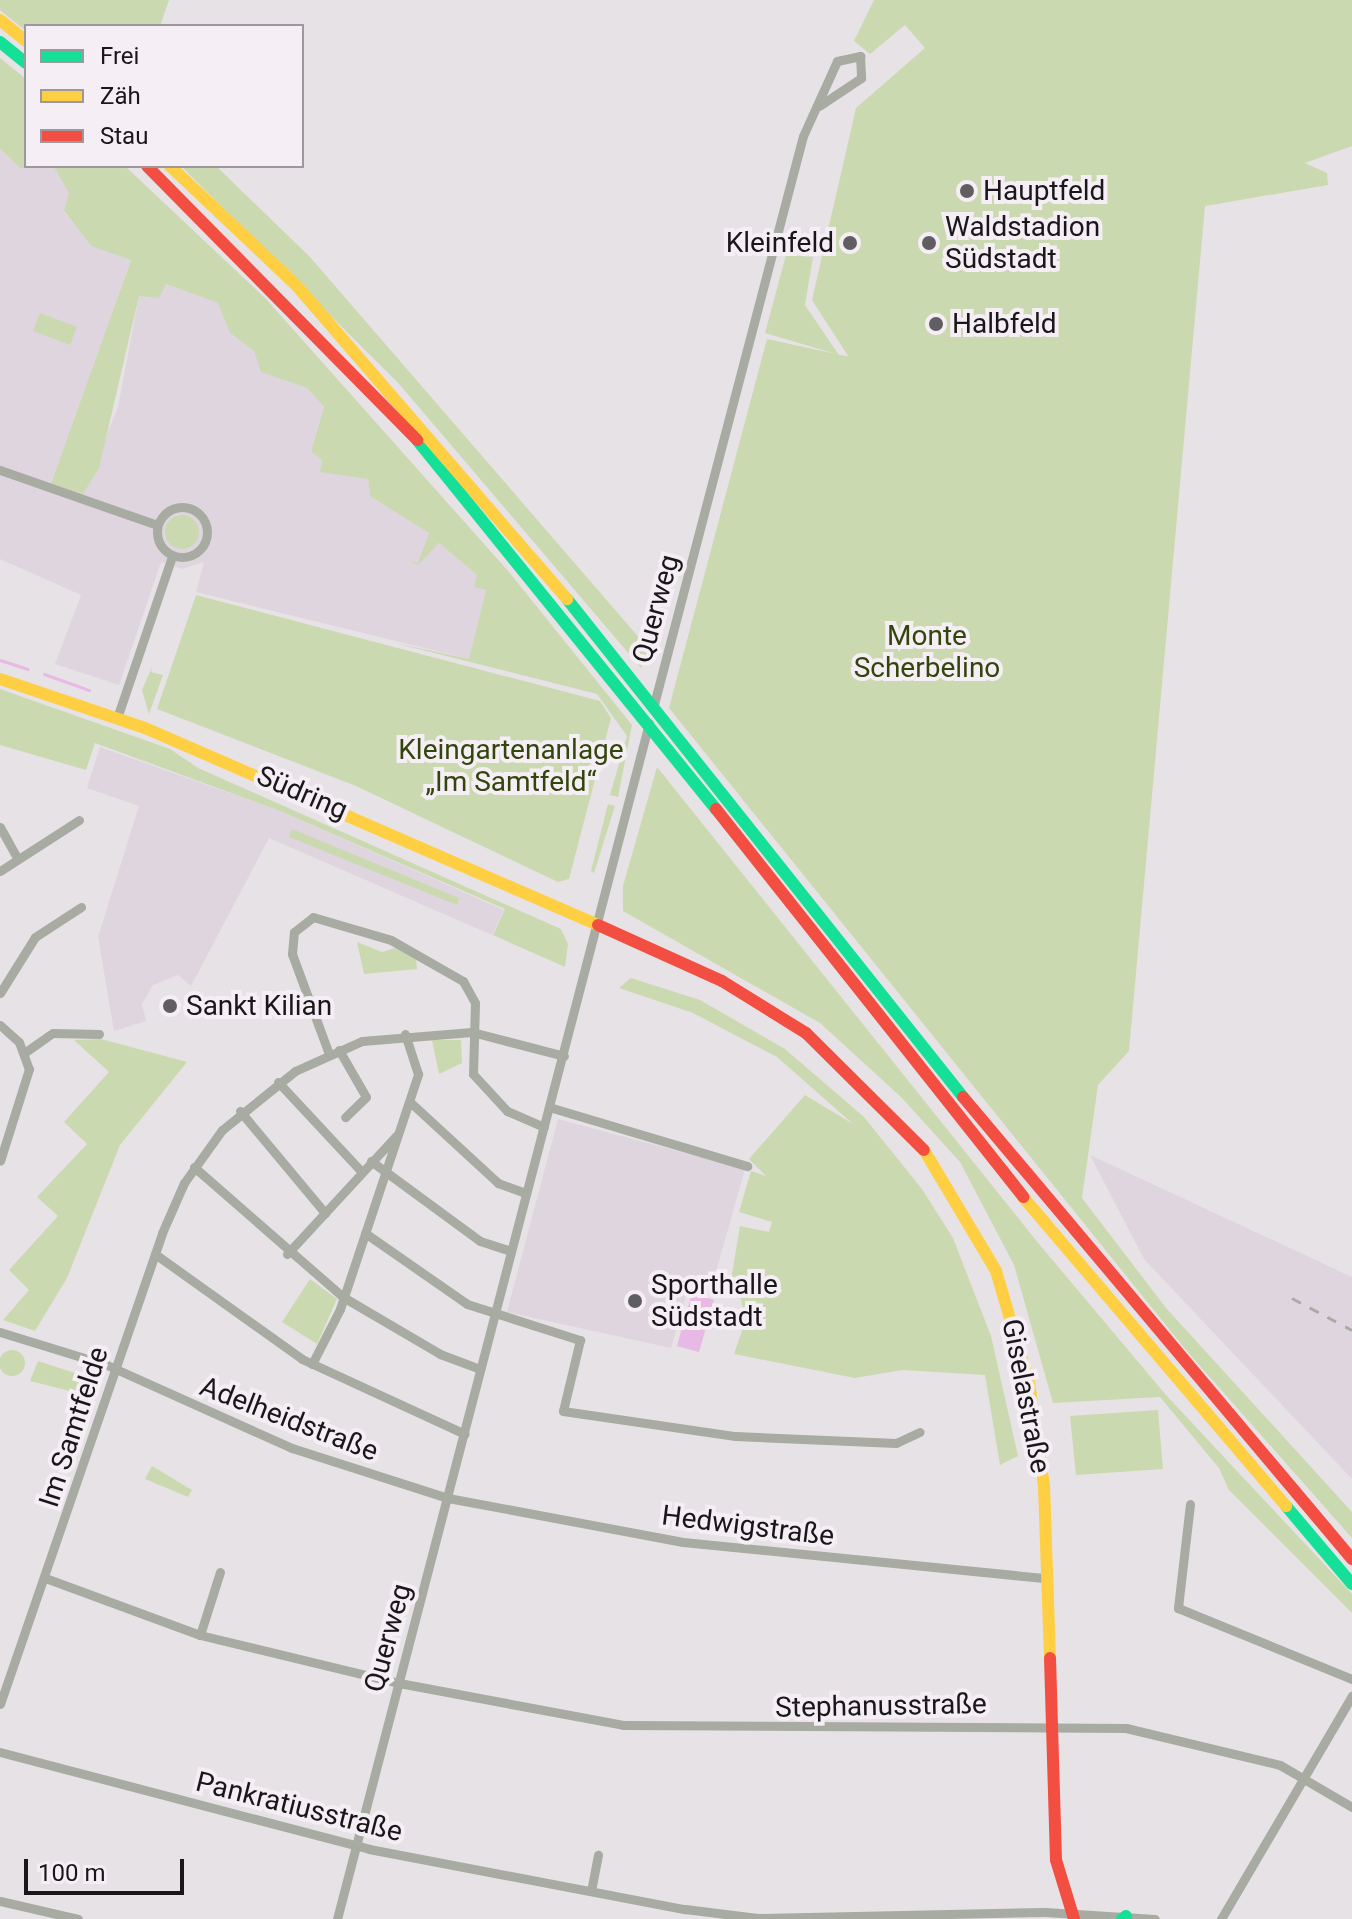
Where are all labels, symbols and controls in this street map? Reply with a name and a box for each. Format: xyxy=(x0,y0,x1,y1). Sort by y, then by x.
legend xyxy=(24,24,304,168)
text: Frei xyxy=(100,42,139,70)
text: Zäh xyxy=(100,82,141,110)
text: Stau xyxy=(100,122,148,150)
place label: Hauptfeld xyxy=(983,174,1105,208)
marker: Hauptfeld xyxy=(958,182,976,200)
place label: Waldstadion Südstadt xyxy=(945,210,1100,276)
place label: Kleinfeld xyxy=(726,226,834,260)
marker: Kleinfeld xyxy=(841,234,859,252)
marker: Waldstadion Südstadt xyxy=(920,234,938,252)
place label: Halbfeld xyxy=(952,307,1057,341)
marker: Halbfeld xyxy=(927,315,945,333)
street label: Querweg xyxy=(625,551,687,667)
park label: Monte Scherbelino xyxy=(854,619,1000,685)
park label: Kleingartenanlage „Im Samtfeld“ xyxy=(398,733,624,799)
street label: Südring xyxy=(252,759,352,827)
place label: Sankt Kilian xyxy=(186,989,332,1023)
marker: Sankt Kilian xyxy=(161,997,179,1015)
place label: Sporthalle Südstadt xyxy=(651,1268,778,1334)
marker: Sporthalle Südstadt xyxy=(626,1292,644,1310)
street label: Giselastraße xyxy=(995,1316,1057,1476)
street label: Im Samtfelde xyxy=(32,1343,116,1511)
street label: Adelheidstraße xyxy=(195,1370,383,1468)
street label: Hedwigstraße xyxy=(660,1499,836,1553)
street label: Querweg xyxy=(357,1580,419,1696)
street label: Stephanusstraße xyxy=(775,1687,987,1725)
street label: Pankratiusstraße xyxy=(192,1765,406,1849)
scale bar xyxy=(28,1843,188,1893)
text: 100 m xyxy=(38,1859,105,1887)

